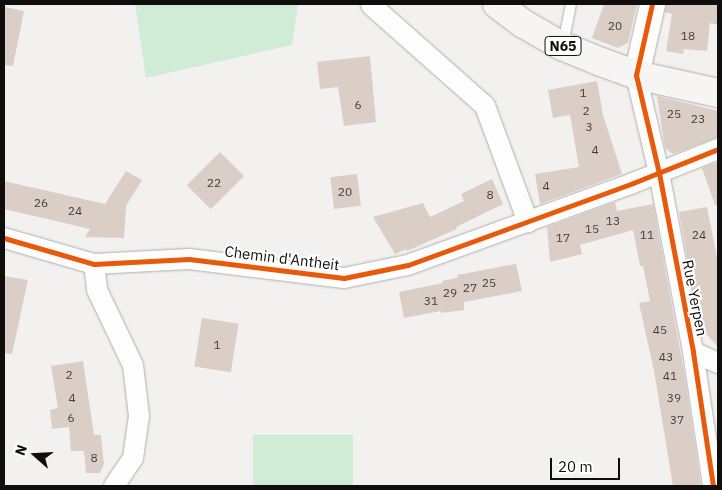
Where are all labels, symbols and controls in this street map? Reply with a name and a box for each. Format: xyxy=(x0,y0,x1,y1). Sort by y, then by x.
house number: 20 xyxy=(608,19,622,33)
house number: 18 xyxy=(681,29,695,43)
road number: N65 xyxy=(544,34,582,58)
house number: 1 xyxy=(579,86,587,100)
house number: 6 xyxy=(354,98,362,112)
house number: 2 xyxy=(582,104,590,118)
house number: 25 xyxy=(667,107,681,121)
house number: 23 xyxy=(691,112,705,126)
house number: 3 xyxy=(585,120,593,134)
house number: 4 xyxy=(591,143,599,157)
house number: 22 xyxy=(207,176,221,190)
house number: 4 xyxy=(542,179,550,193)
house number: 20 xyxy=(338,185,352,199)
house number: 8 xyxy=(486,188,494,202)
house number: 26 xyxy=(34,196,48,210)
house number: 24 xyxy=(68,204,82,218)
house number: 13 xyxy=(606,214,620,228)
house number: 15 xyxy=(585,222,599,236)
house number: 11 xyxy=(640,228,654,242)
house number: 24 xyxy=(692,228,706,242)
house number: 17 xyxy=(556,231,570,245)
street label: Chemin d'Antheit xyxy=(223,242,341,274)
street label: Rue Yerpen xyxy=(679,258,711,338)
house number: 25 xyxy=(482,276,496,290)
house number: 27 xyxy=(463,281,477,295)
house number: 29 xyxy=(443,286,457,300)
house number: 31 xyxy=(424,294,438,308)
house number: 45 xyxy=(653,323,667,337)
house number: 1 xyxy=(213,338,221,352)
house number: 43 xyxy=(659,350,673,364)
house number: 2 xyxy=(65,368,73,382)
house number: 41 xyxy=(663,369,677,383)
house number: 4 xyxy=(68,391,76,405)
house number: 39 xyxy=(667,391,681,405)
house number: 6 xyxy=(67,411,75,425)
house number: 37 xyxy=(670,413,684,427)
north arrow xyxy=(10,430,60,480)
text: N xyxy=(11,442,31,458)
scale bar xyxy=(552,448,622,480)
house number: 8 xyxy=(90,451,98,465)
text: 20 m xyxy=(558,457,593,476)

